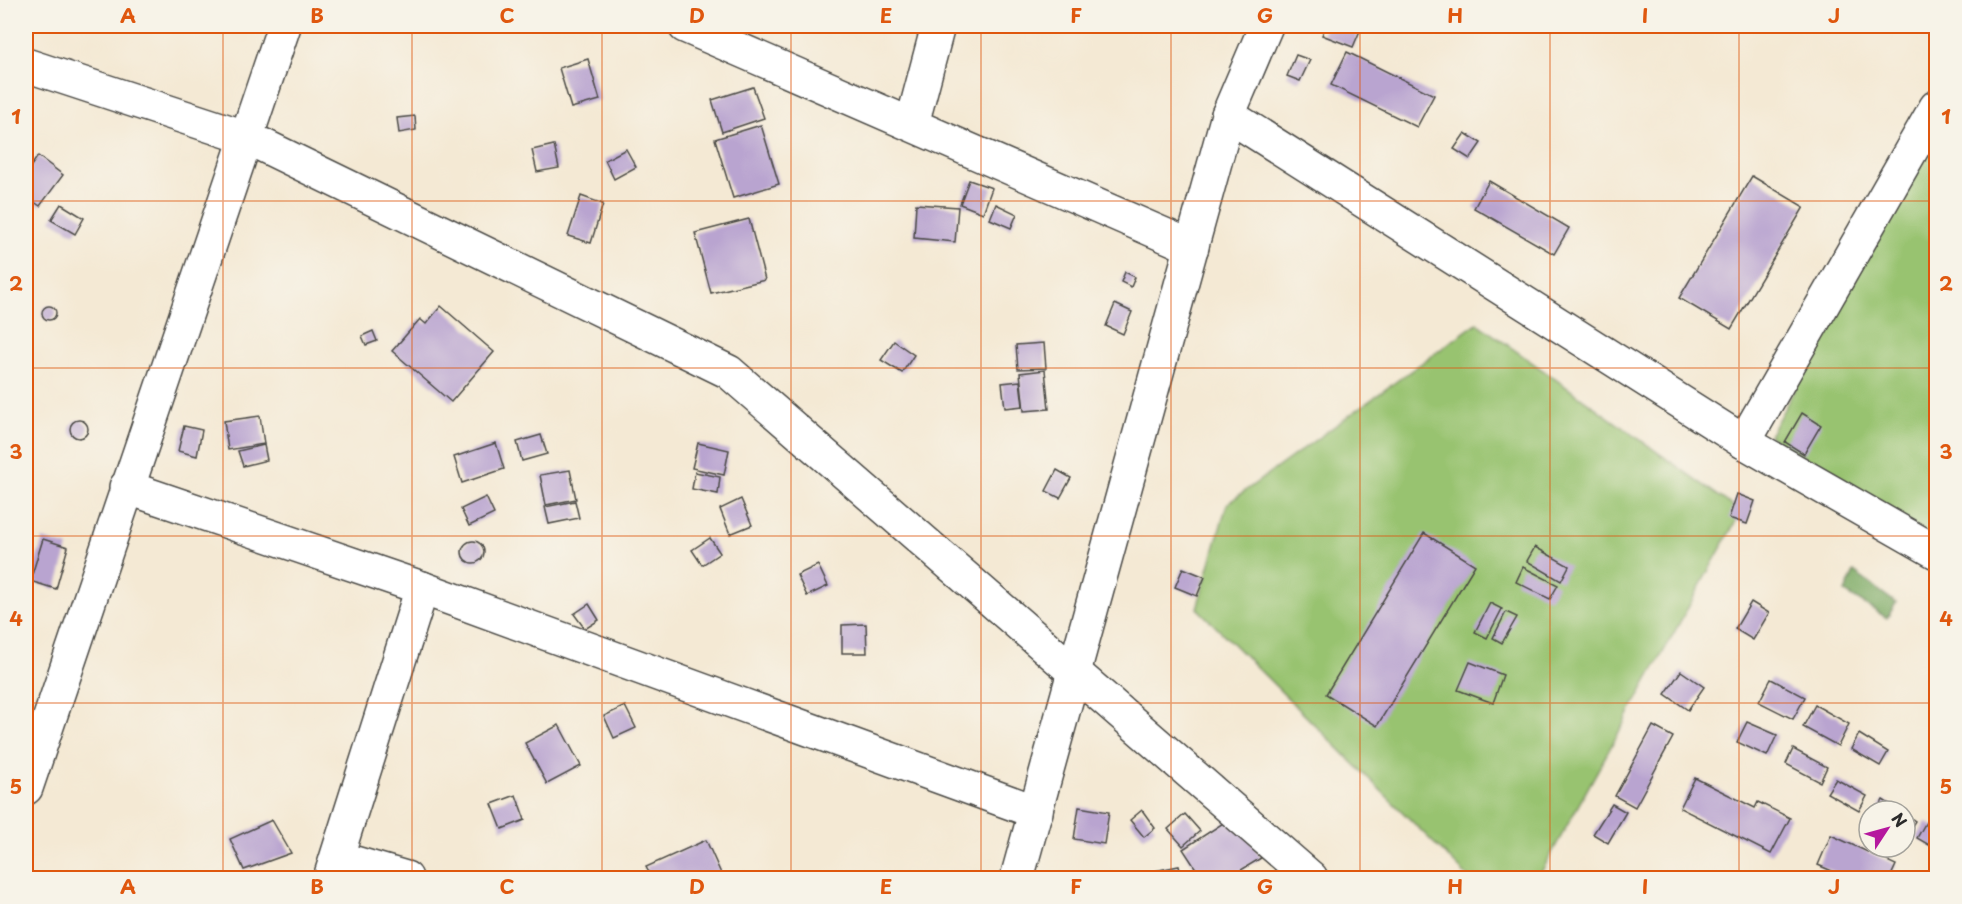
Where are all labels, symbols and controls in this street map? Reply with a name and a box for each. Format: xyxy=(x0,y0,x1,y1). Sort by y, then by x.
text: A xyxy=(120,0,136,30)
text: B xyxy=(310,0,324,30)
text: C xyxy=(499,0,515,30)
text: D xyxy=(689,0,705,30)
text: E xyxy=(880,0,892,30)
text: F xyxy=(1070,0,1082,30)
text: G xyxy=(1257,0,1273,30)
text: H xyxy=(1447,0,1463,30)
text: I xyxy=(1642,0,1648,30)
text: J xyxy=(1828,0,1840,30)
text: 1 xyxy=(11,101,21,131)
text: 1 xyxy=(1941,101,1951,131)
text: 2 xyxy=(9,268,23,298)
text: 2 xyxy=(1939,268,1953,298)
text: 3 xyxy=(9,436,23,466)
text: 3 xyxy=(1939,436,1953,466)
text: 4 xyxy=(9,603,23,633)
text: 4 xyxy=(1939,603,1953,633)
text: 5 xyxy=(10,771,22,801)
text: 5 xyxy=(1940,771,1952,801)
north arrow xyxy=(1857,799,1917,859)
text: N xyxy=(1887,807,1913,832)
text: A xyxy=(120,871,136,901)
text: B xyxy=(310,871,324,901)
text: C xyxy=(499,871,515,901)
text: D xyxy=(689,871,705,901)
text: E xyxy=(880,871,892,901)
text: F xyxy=(1070,871,1082,901)
text: G xyxy=(1257,871,1273,901)
text: H xyxy=(1447,871,1463,901)
text: I xyxy=(1642,871,1648,901)
text: J xyxy=(1828,871,1840,901)

